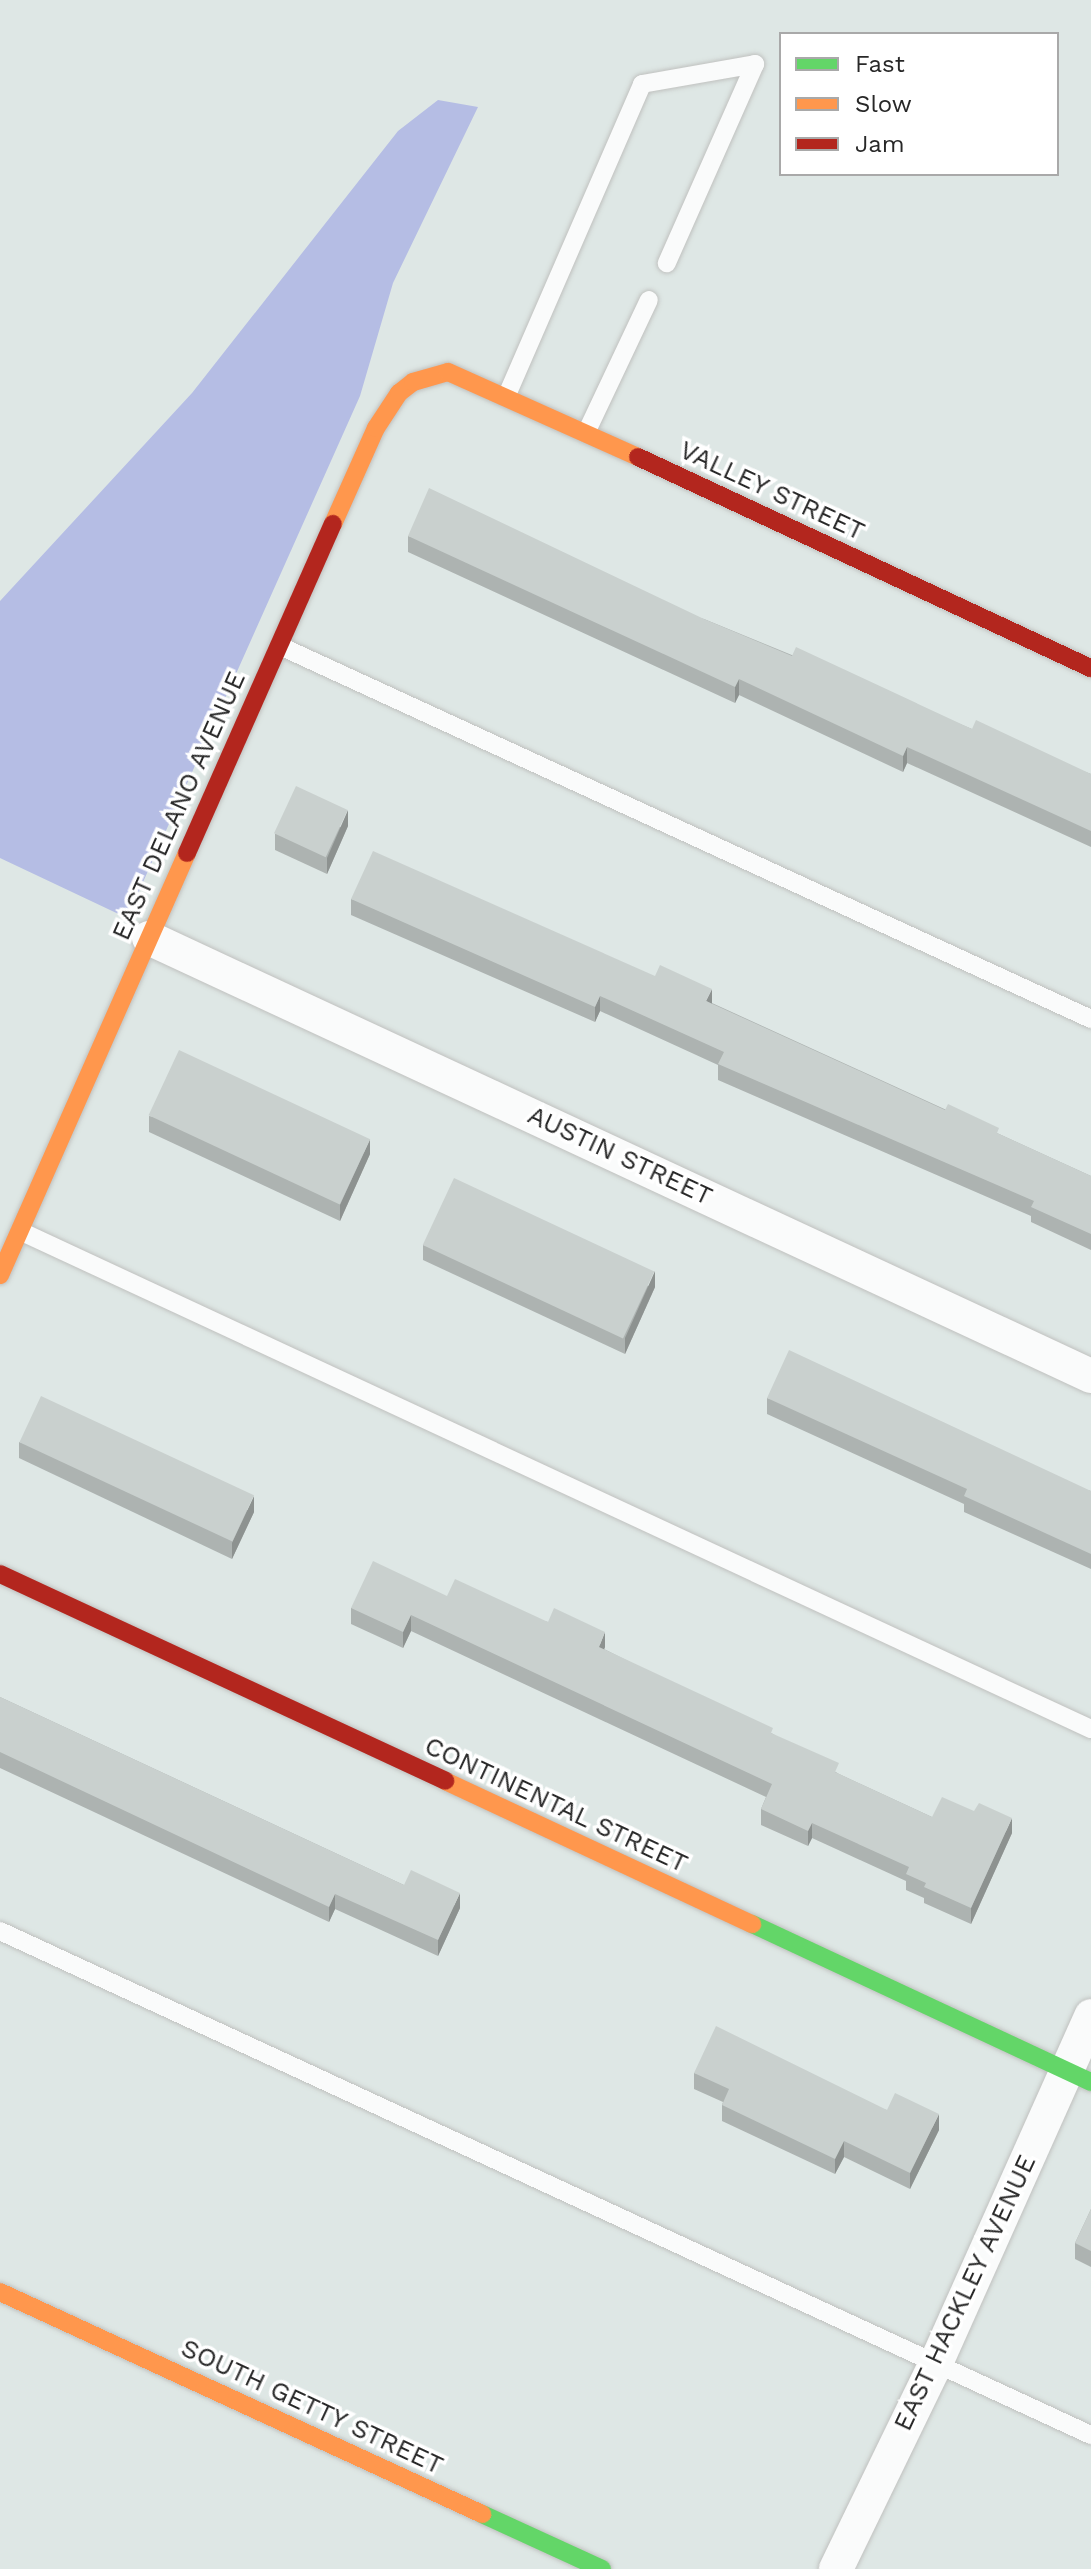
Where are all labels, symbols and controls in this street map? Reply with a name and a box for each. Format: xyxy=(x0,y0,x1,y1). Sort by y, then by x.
legend xyxy=(779,32,1059,176)
text: Fast xyxy=(855,50,905,78)
text: Slow xyxy=(855,90,912,118)
text: Jam xyxy=(855,130,905,158)
street label: VALLEY STREET xyxy=(674,434,870,548)
street label: EAST DELANO AVENUE xyxy=(105,666,253,946)
street label: AUSTIN STREET xyxy=(523,1100,717,1212)
street label: CONTINENTAL STREET xyxy=(419,1730,693,1880)
street label: EAST HACKLEY AVENUE xyxy=(887,2149,1043,2437)
street label: SOUTH GETTY STREET xyxy=(176,2332,448,2482)

